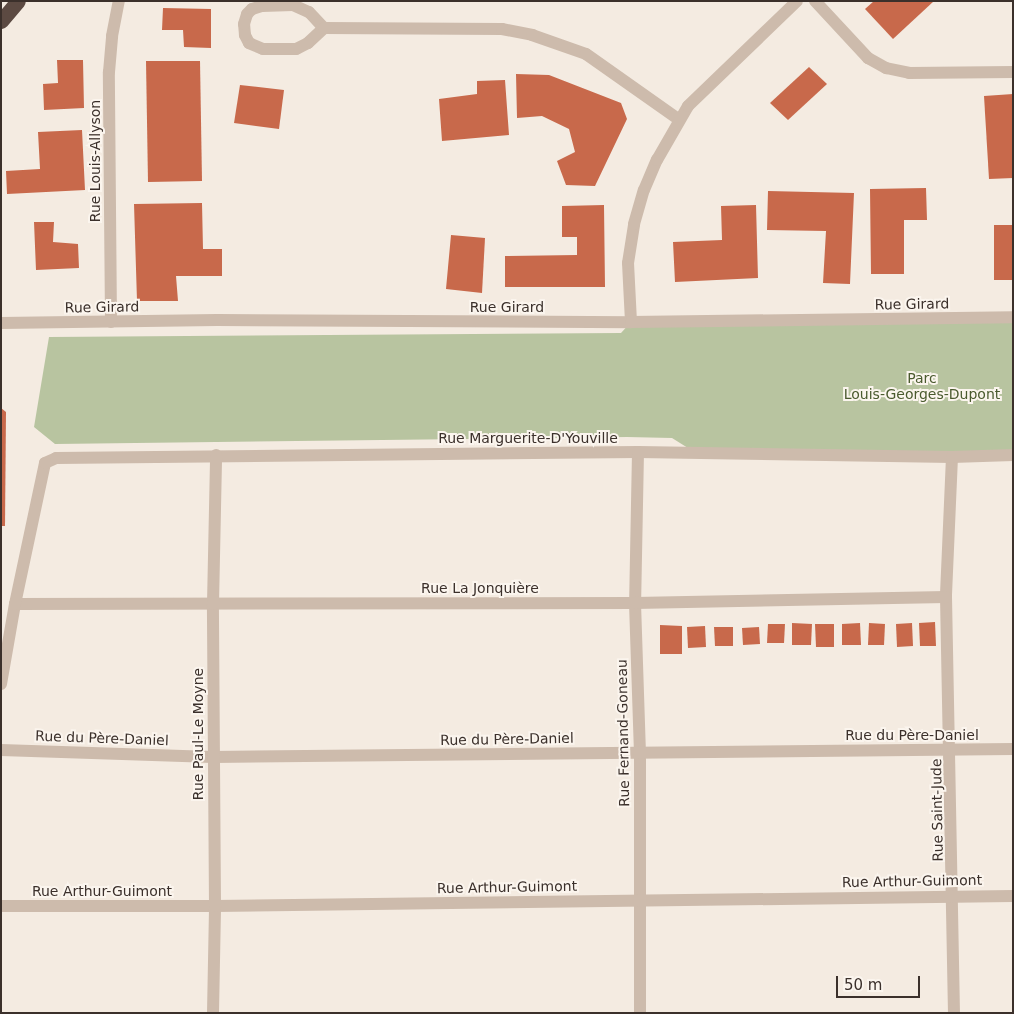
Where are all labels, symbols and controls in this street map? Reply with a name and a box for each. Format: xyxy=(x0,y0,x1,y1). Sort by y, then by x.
street label: Rue Louis-Allyson xyxy=(87,100,103,222)
street label: Rue Girard xyxy=(875,295,949,313)
street label: Rue Girard xyxy=(65,298,139,316)
street label: Rue Girard xyxy=(470,299,544,315)
park label: Parc Louis-Georges-Dupont xyxy=(844,370,1000,402)
street label: Rue Marguerite-D'Youville xyxy=(438,430,618,446)
street label: Rue La Jonquière xyxy=(421,580,539,596)
street label: Rue Fernand-Goneau xyxy=(613,659,633,807)
street label: Rue Paul-Le Moyne xyxy=(190,668,206,800)
street label: Rue du Père-Daniel xyxy=(35,727,169,749)
street label: Rue du Père-Daniel xyxy=(845,727,979,743)
street label: Rue du Père-Daniel xyxy=(440,729,574,749)
street label: Rue Saint-Jude xyxy=(928,758,946,862)
street label: Rue Arthur-Guimont xyxy=(842,871,982,891)
street label: Rue Arthur-Guimont xyxy=(437,877,577,897)
street label: Rue Arthur-Guimont xyxy=(32,883,172,899)
scale bar xyxy=(839,966,923,998)
text: 50 m xyxy=(844,976,882,994)

